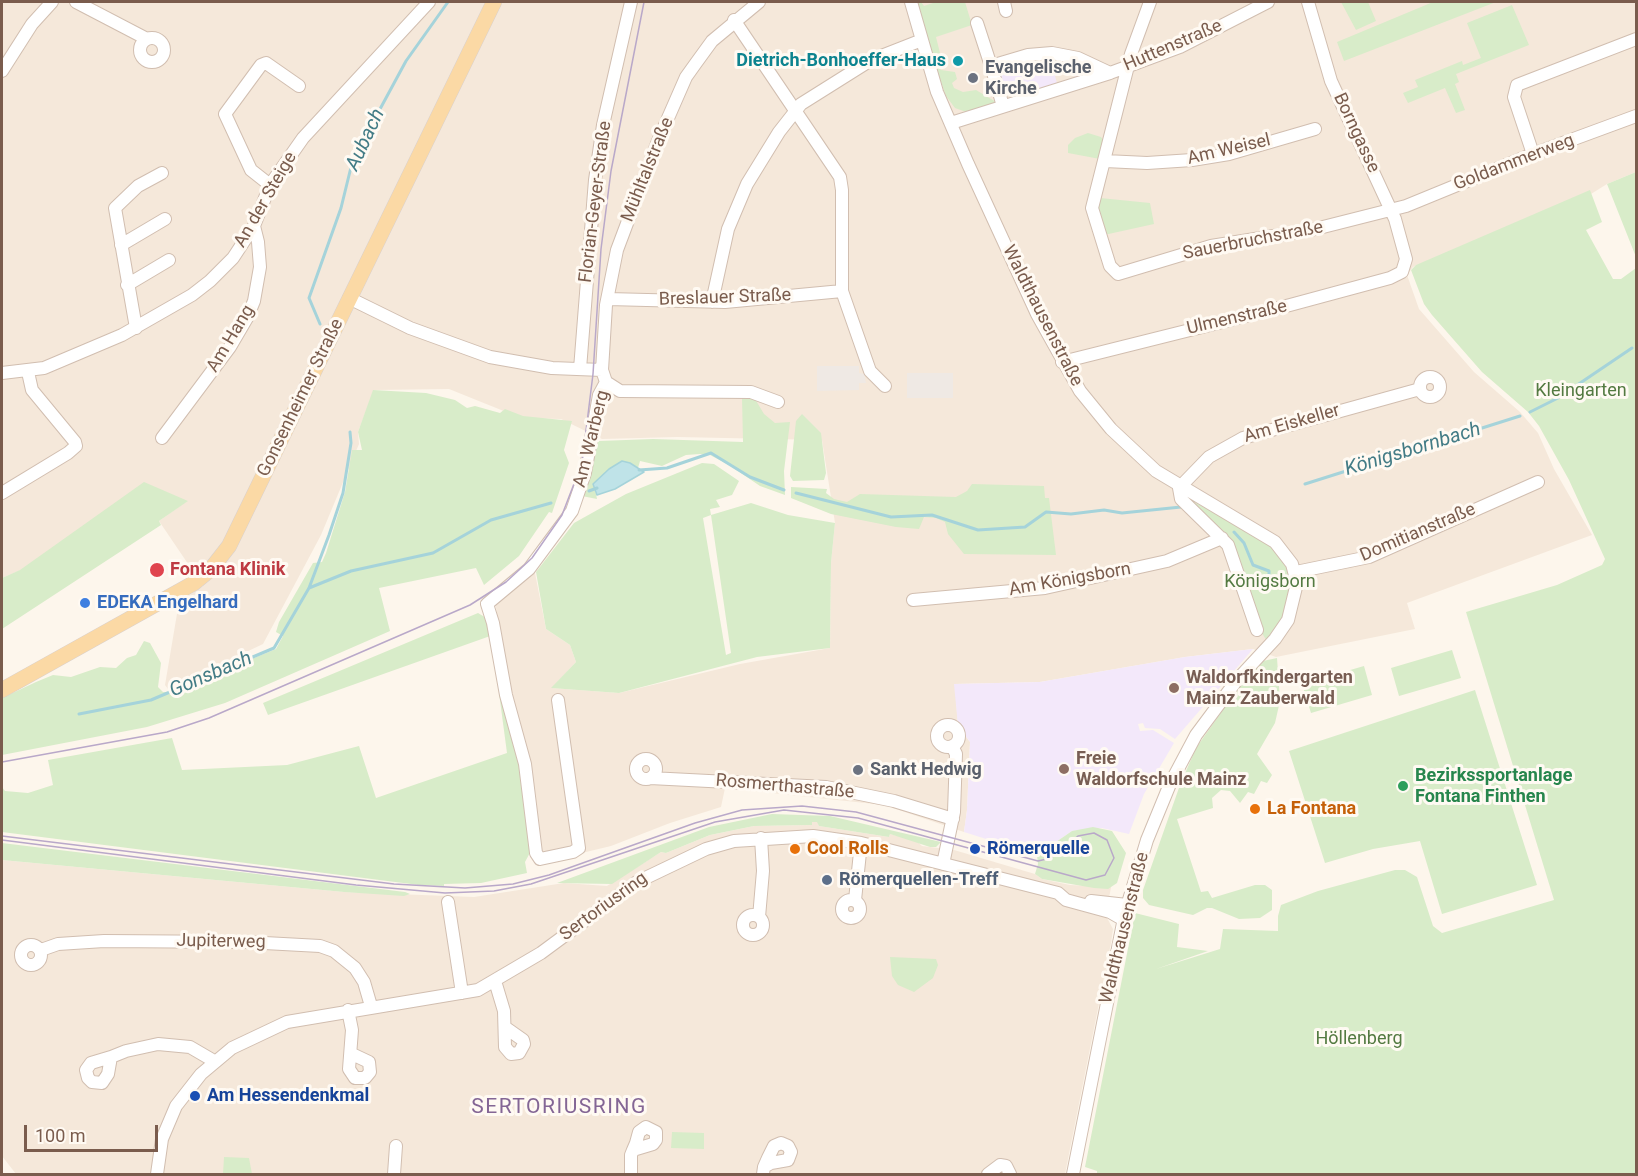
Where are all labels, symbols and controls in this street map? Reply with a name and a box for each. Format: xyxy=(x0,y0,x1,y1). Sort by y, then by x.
street label: Huttenstraße xyxy=(1120,16,1226,76)
place label: Dietrich-Bonhoeffer-Haus xyxy=(736,50,946,72)
marker: Dietrich-Bonhoeffer-Haus xyxy=(951,54,965,68)
place label: Evangelische Kirche xyxy=(985,57,1092,100)
marker: Evangelische Kirche xyxy=(966,71,980,85)
street label: Borngasse xyxy=(1328,90,1384,176)
water label: Aubach xyxy=(341,105,391,175)
street label: Mühltalstraße xyxy=(617,115,679,225)
street label: Florian-Geyer-Straße xyxy=(575,120,617,284)
street label: Am Weisel xyxy=(1185,130,1273,170)
street label: Goldammerweg xyxy=(1451,130,1577,196)
street label: An der Steige xyxy=(230,148,302,252)
street label: Sauerbruchstraße xyxy=(1181,217,1325,265)
street label: Waldthausenstraße xyxy=(997,242,1087,390)
street label: Breslauer Straße xyxy=(658,285,792,311)
street label: Ulmenstraße xyxy=(1185,296,1289,340)
street label: Am Hang xyxy=(203,301,259,377)
street label: Gonsenheimer Straße xyxy=(253,315,349,481)
park label: Kleingarten xyxy=(1535,380,1627,402)
street label: Am Warberg xyxy=(570,388,614,490)
street label: Am Eiskeller xyxy=(1242,400,1342,448)
water label: Königsbornbach xyxy=(1342,418,1484,482)
street label: Domitianstraße xyxy=(1357,499,1479,567)
place label: Fontana Klinik xyxy=(170,559,285,581)
street label: Am Königsborn xyxy=(1007,559,1133,601)
marker: Fontana Klinik xyxy=(148,561,166,579)
park label: Königsborn xyxy=(1224,571,1316,593)
place label: EDEKA Engelhard xyxy=(97,592,238,614)
marker: EDEKA Engelhard xyxy=(78,596,92,610)
water label: Gonsbach xyxy=(166,647,256,703)
place label: Waldorfkindergarten Mainz Zauberwald xyxy=(1186,667,1353,710)
marker: Waldorfkindergarten Mainz Zauberwald xyxy=(1167,681,1181,695)
place label: Freie Waldorfschule Mainz xyxy=(1076,748,1246,790)
place label: Sankt Hedwig xyxy=(870,759,982,781)
marker: Freie Waldorfschule Mainz xyxy=(1057,762,1071,776)
marker: Sankt Hedwig xyxy=(851,763,865,777)
place label: Bezirkssportanlage Fontana Finthen xyxy=(1415,765,1572,808)
street label: Rosmerthastraße xyxy=(715,770,855,804)
marker: Bezirkssportanlage Fontana Finthen xyxy=(1396,779,1410,793)
place label: La Fontana xyxy=(1267,798,1356,820)
marker: La Fontana xyxy=(1248,802,1262,816)
place label: Cool Rolls xyxy=(807,838,889,860)
place label: Römerquelle xyxy=(987,838,1090,860)
marker: Cool Rolls xyxy=(788,842,802,856)
marker: Römerquelle xyxy=(968,842,982,856)
street label: Waldthausenstraße xyxy=(1096,850,1154,1006)
street label: Sertoriusring xyxy=(556,868,652,946)
place label: Römerquellen-Treff xyxy=(839,869,998,891)
marker: Römerquellen-Treff xyxy=(820,873,834,887)
street label: Jupiterweg xyxy=(176,930,266,954)
park label: Höllenberg xyxy=(1315,1028,1403,1050)
place label: Am Hessendenkmal xyxy=(207,1085,369,1107)
marker: Am Hessendenkmal xyxy=(188,1089,202,1103)
district label: SERTORIUSRING xyxy=(471,1095,647,1121)
scale bar xyxy=(27,1113,160,1151)
text: 100 m xyxy=(35,1125,86,1146)

